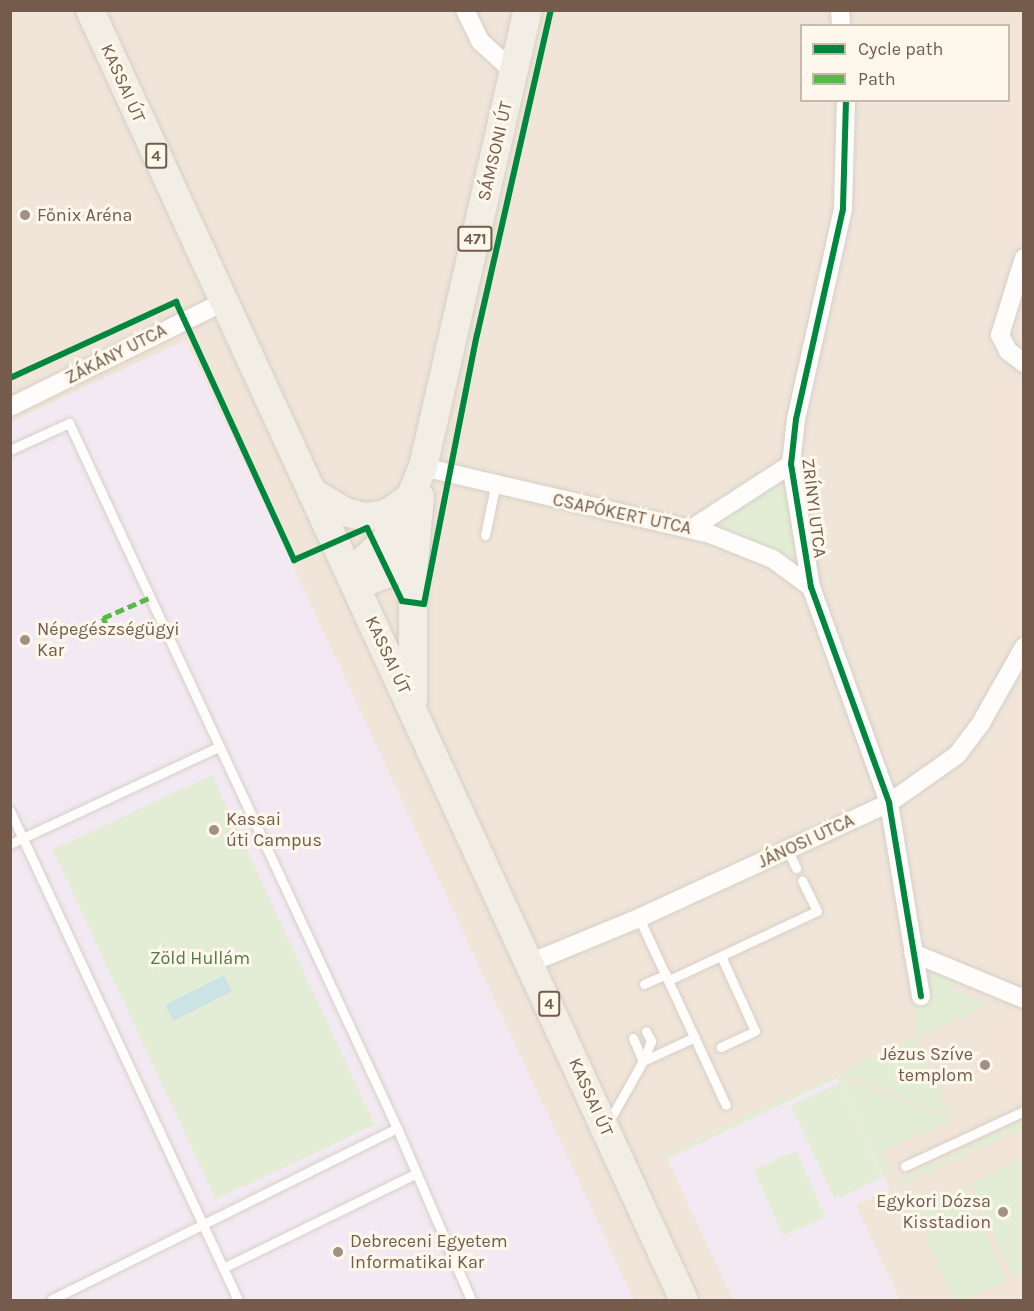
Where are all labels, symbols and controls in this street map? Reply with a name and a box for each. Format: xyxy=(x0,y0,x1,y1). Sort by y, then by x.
legend xyxy=(800,24,1010,102)
text: Cycle path xyxy=(858,38,943,60)
street label: KASSAI ÚT xyxy=(96,40,150,126)
text: Path xyxy=(858,68,896,90)
street label: SÁMSONI ÚT xyxy=(473,99,517,203)
road number: 4 xyxy=(144,143,168,169)
place label: Főnix Aréna xyxy=(37,204,132,226)
marker: Főnix Aréna xyxy=(18,208,32,222)
road number: 471 xyxy=(457,226,493,252)
street label: ZÁKÁNY UTCA xyxy=(62,319,170,389)
street label: ZRÍNYI UTCA xyxy=(797,457,831,559)
street label: CSAPÓKERT UTCA xyxy=(551,489,693,539)
street label: KASSAI ÚT xyxy=(361,613,415,697)
place label: Népegészségügyi Kar xyxy=(37,619,180,662)
marker: Népegészségügyi Kar xyxy=(18,633,32,647)
place label: Kassai úti Campus xyxy=(226,809,322,852)
street label: JÁNOSI UTCA xyxy=(754,809,858,873)
marker: Kassai úti Campus xyxy=(207,823,221,837)
park label: Zöld Hullám xyxy=(150,947,250,969)
road number: 4 xyxy=(537,991,561,1017)
place label: Jézus Szíve templom xyxy=(880,1044,973,1086)
street label: KASSAI ÚT xyxy=(564,1054,618,1140)
marker: Jézus Szíve templom xyxy=(978,1058,992,1072)
place label: Egykori Dózsa Kisstadion xyxy=(876,1191,991,1234)
marker: Egykori Dózsa Kisstadion xyxy=(996,1205,1010,1219)
place label: Debreceni Egyetem Informatikai Kar xyxy=(350,1231,508,1274)
marker: Debreceni Egyetem Informatikai Kar xyxy=(331,1245,345,1259)

